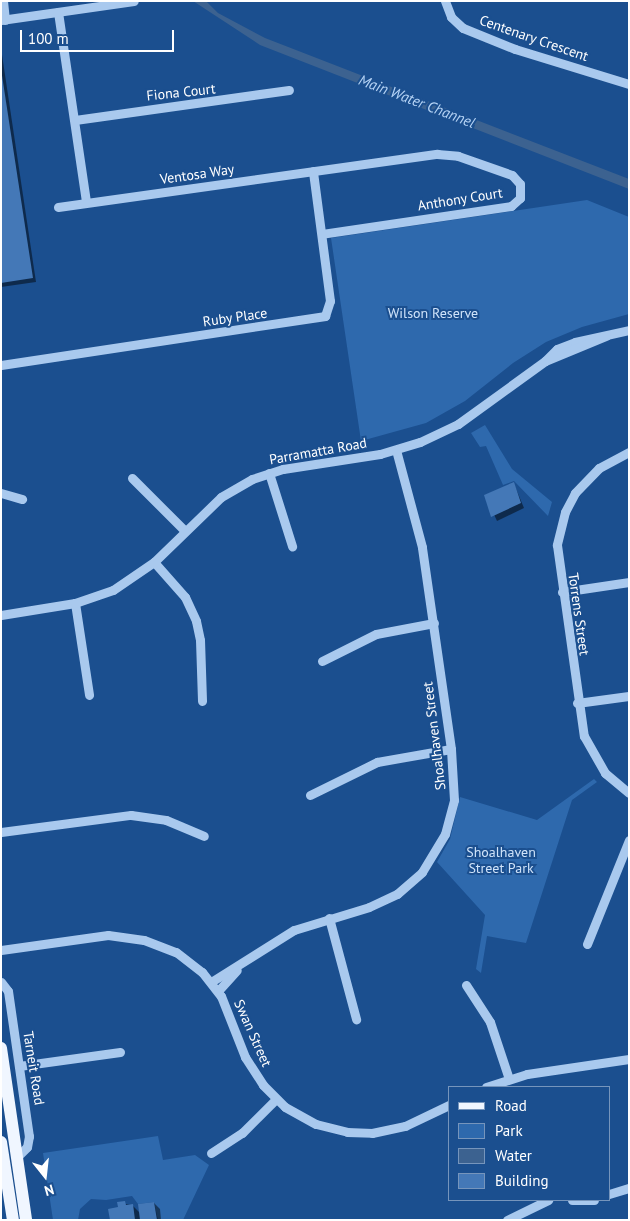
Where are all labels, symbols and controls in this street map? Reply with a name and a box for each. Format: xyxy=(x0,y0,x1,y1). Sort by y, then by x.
street label: Centenary Crescent xyxy=(477,11,591,65)
scale bar xyxy=(22,20,176,52)
text: 100 m xyxy=(28,29,69,48)
water label: Main Water Channel xyxy=(356,70,478,132)
street label: Fiona Court xyxy=(146,80,216,104)
street label: Ventosa Way xyxy=(159,160,235,188)
street label: Anthony Court xyxy=(416,184,504,214)
street label: Ruby Place xyxy=(201,304,269,330)
park label: Wilson Reserve xyxy=(388,305,478,321)
street label: Parramatta Road xyxy=(268,434,368,468)
street label: Torrens Street xyxy=(565,572,593,656)
street label: Shoalhaven Street xyxy=(419,681,449,791)
park label: Shoalhaven Street Park xyxy=(466,844,536,876)
street label: Swan Street xyxy=(231,997,275,1069)
street label: Tarneit Road xyxy=(20,1030,48,1106)
legend xyxy=(448,1086,610,1201)
text: Road xyxy=(495,1096,527,1115)
text: Park xyxy=(495,1121,523,1140)
text: Water xyxy=(495,1146,532,1165)
north arrow xyxy=(20,1151,70,1201)
text: Building xyxy=(495,1171,549,1190)
text: N xyxy=(42,1180,56,1200)

